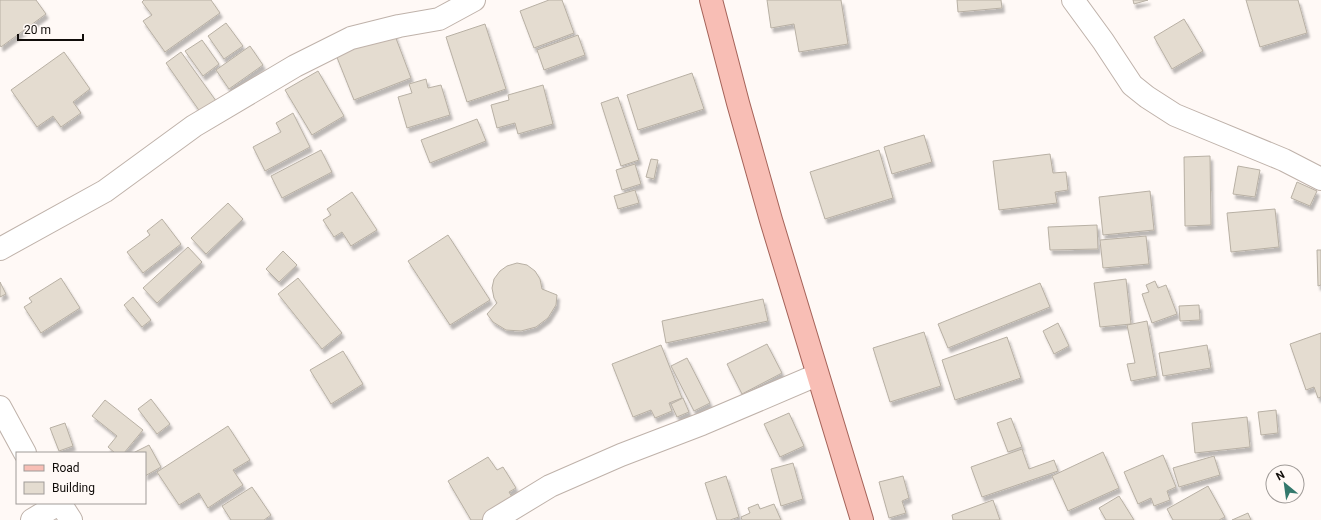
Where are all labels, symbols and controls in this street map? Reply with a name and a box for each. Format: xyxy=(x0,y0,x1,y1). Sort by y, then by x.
scale bar xyxy=(18,16,83,42)
text: 20 m xyxy=(24,23,51,37)
legend xyxy=(16,452,146,504)
text: Road xyxy=(52,461,80,475)
north arrow xyxy=(1265,464,1305,504)
text: N xyxy=(1274,468,1287,483)
text: Building xyxy=(52,481,95,495)

